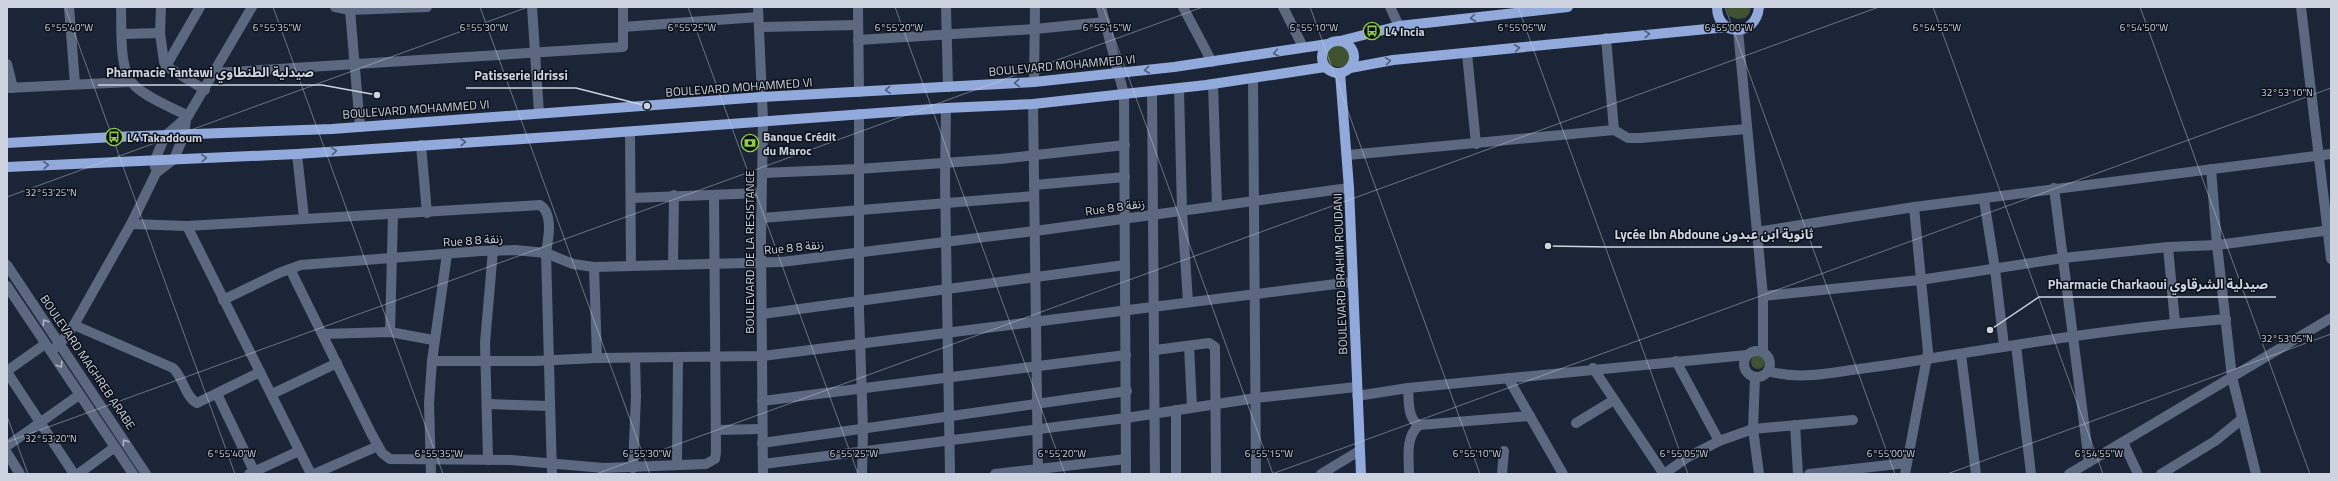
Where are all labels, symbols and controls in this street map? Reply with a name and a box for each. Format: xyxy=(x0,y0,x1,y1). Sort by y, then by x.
one-way arrow xyxy=(1470,13,1476,22)
text: 6°55'40"W xyxy=(45,20,93,35)
text: 6°55'35"W xyxy=(253,20,301,35)
text: 6°55'30"W xyxy=(460,20,508,35)
text: 6°55'25"W xyxy=(668,20,716,35)
text: 6°55'20"W xyxy=(875,20,923,35)
text: 6°55'15"W xyxy=(1083,20,1131,35)
text: 6°55'10"W xyxy=(1290,20,1338,35)
text: 6°55'05"W xyxy=(1498,20,1546,35)
text: 6°55'00"W xyxy=(1705,20,1753,35)
text: 6°54'55"W xyxy=(1913,20,1961,35)
text: 6°54'50"W xyxy=(2120,20,2168,35)
bus stop icon: L4 Incia xyxy=(1362,21,1382,41)
place label: L4 Incia xyxy=(1385,22,1425,41)
one-way arrow xyxy=(1644,30,1650,39)
one-way arrow xyxy=(1514,44,1520,53)
one-way arrow xyxy=(1272,48,1279,56)
street label: BOULEVARD MOHAMMED VI xyxy=(988,49,1136,81)
one-way arrow xyxy=(1385,57,1391,66)
callout: Pharmacie Tantawi صيدلية الطنطاوي xyxy=(98,60,322,85)
text: Pharmacie Tantawi صيدلية الطنطاوي xyxy=(106,62,314,83)
callout: Patisserie Idrissi xyxy=(466,63,576,88)
text: Patisserie Idrissi xyxy=(474,65,568,85)
one-way arrow xyxy=(1144,66,1150,75)
street label: BOULEVARD MOHAMMED VI xyxy=(665,72,813,102)
one-way arrow xyxy=(1014,79,1020,87)
text: 32°53'10"N xyxy=(2261,85,2313,100)
one-way arrow xyxy=(885,86,891,95)
street label: BOULEVARD MOHAMMED VI xyxy=(342,94,490,124)
bus stop icon: L4 Takaddoum xyxy=(104,127,124,147)
place label: Banque Crédit du Maroc xyxy=(763,127,837,160)
place label: L4 Takaddoum xyxy=(127,128,202,147)
bank icon: Banque Crédit du Maroc xyxy=(740,133,760,153)
one-way arrow xyxy=(460,138,466,147)
one-way arrow xyxy=(331,147,337,156)
one-way arrow xyxy=(201,154,207,162)
one-way arrow xyxy=(43,160,49,169)
street label: BOULEVARD DE LA RESISTANCE xyxy=(740,170,759,334)
text: 32°53'25"N xyxy=(25,185,77,200)
street label: Rue 8 8 زنقة xyxy=(1084,193,1146,221)
street label: BOULEVARD BRAHIM ROUDANI xyxy=(1328,193,1352,355)
callout: Lycée Ibn Abdoune ثانوية ابن عبدون xyxy=(1607,222,1822,247)
text: Lycée Ibn Abdoune ثانوية ابن عبدون xyxy=(1615,224,1813,244)
street label: Rue 8 8 زنقة xyxy=(442,228,504,252)
street label: Rue 8 8 زنقة xyxy=(763,234,825,260)
callout: Pharmacie Charkaoui صيدلية الشرقاوي xyxy=(2039,272,2276,297)
text: Pharmacie Charkaoui صيدلية الشرقاوي xyxy=(2048,274,2269,295)
street label: BOULEVARD MAGHREB ARABE xyxy=(36,291,141,434)
one-way arrow xyxy=(43,319,50,326)
text: 32°53'05"N xyxy=(2261,331,2313,346)
one-way arrow xyxy=(55,361,63,368)
text: 32°53'20"N xyxy=(25,431,77,446)
one-way arrow xyxy=(123,439,130,446)
text: 6°55'40"W xyxy=(208,446,256,461)
text: 6°55'35"W xyxy=(415,446,463,461)
text: 6°55'30"W xyxy=(623,446,671,461)
text: 6°55'25"W xyxy=(830,446,878,461)
text: 6°55'20"W xyxy=(1038,446,1086,461)
text: 6°55'15"W xyxy=(1245,446,1293,461)
text: 6°55'10"W xyxy=(1453,446,1501,461)
text: 6°55'05"W xyxy=(1660,446,1708,461)
text: 6°55'00"W xyxy=(1867,446,1915,461)
text: 6°54'55"W xyxy=(2075,446,2123,461)

